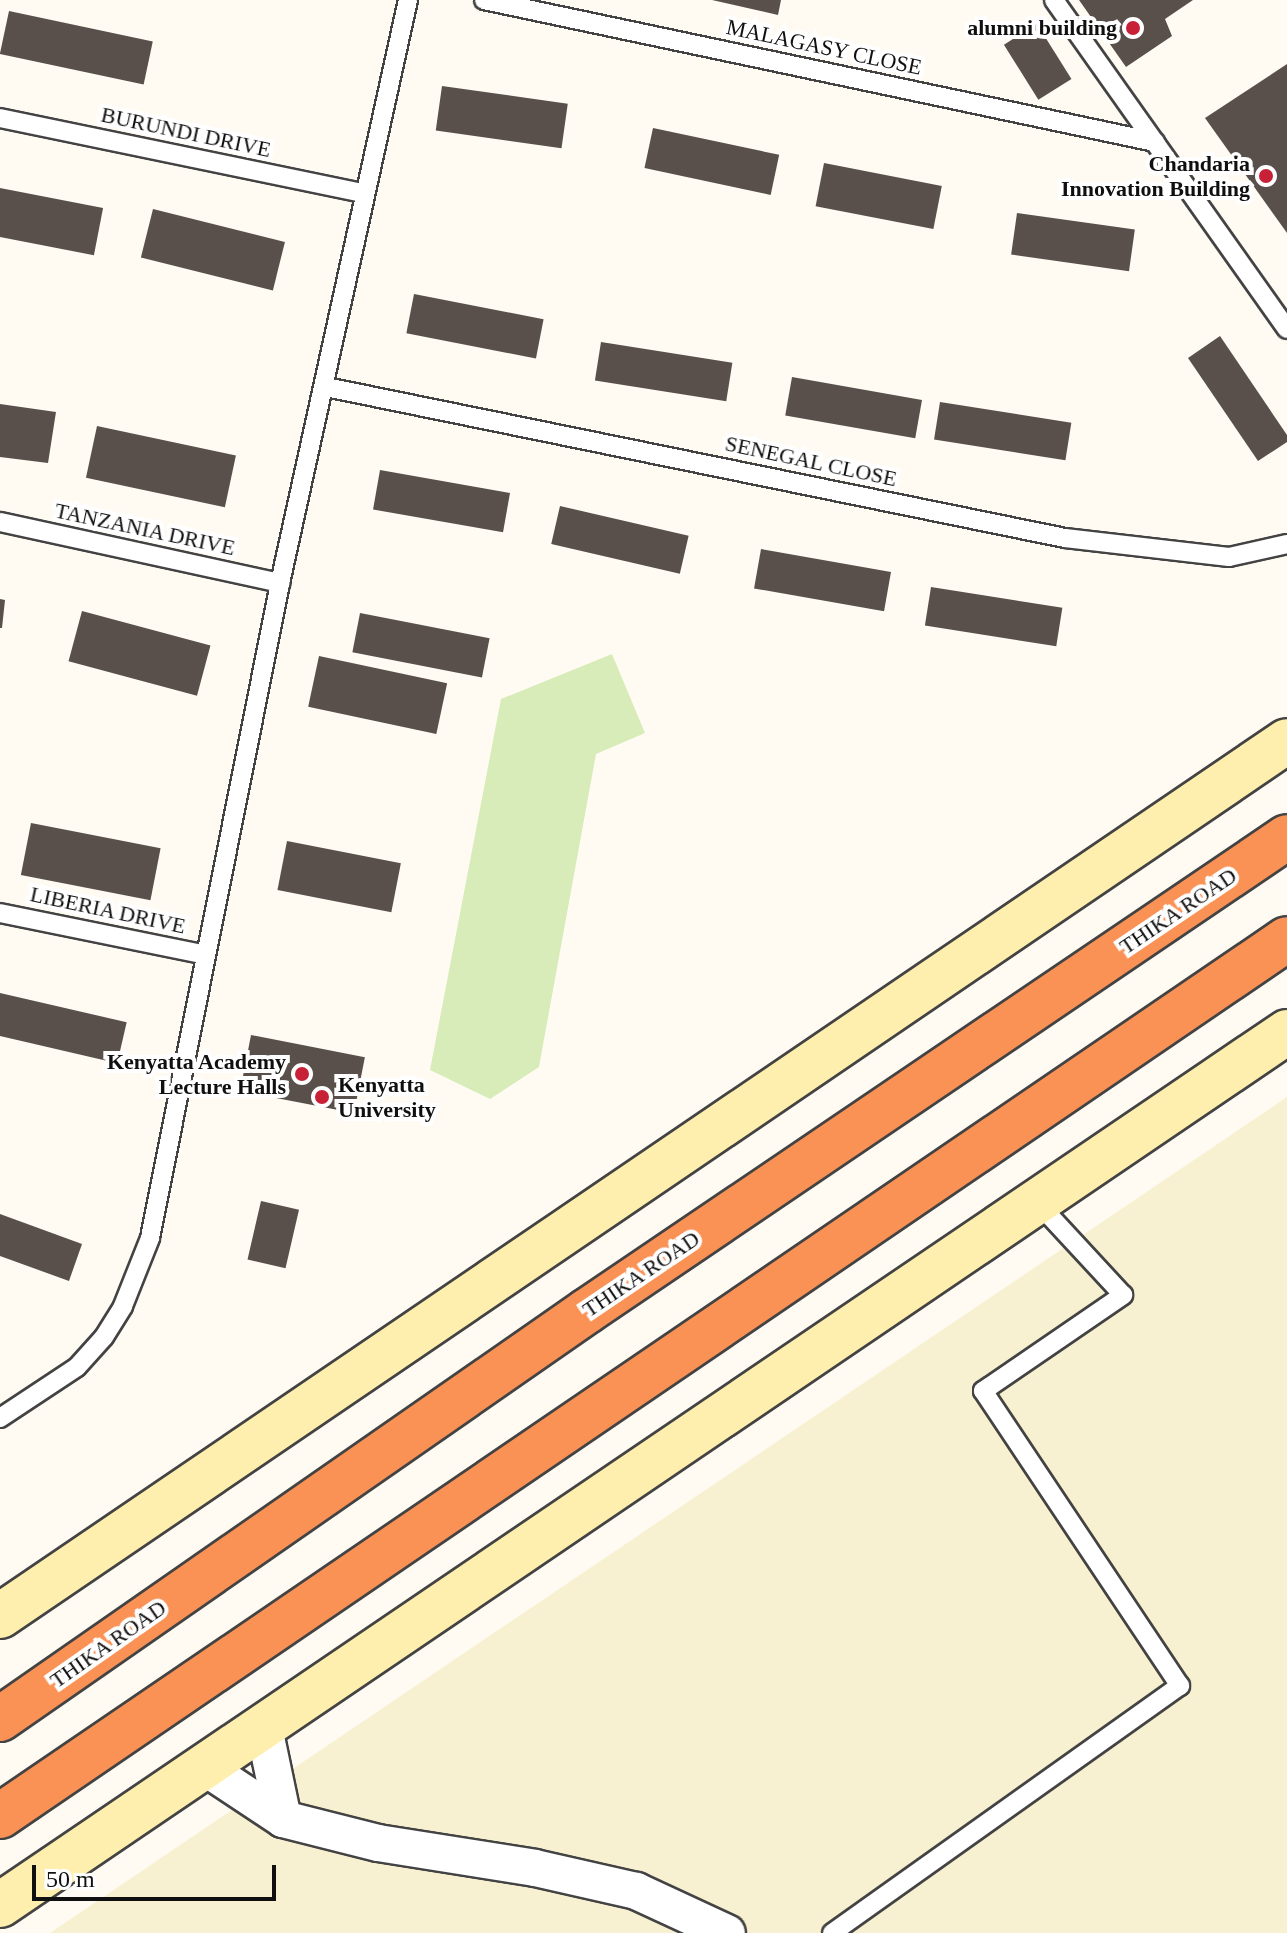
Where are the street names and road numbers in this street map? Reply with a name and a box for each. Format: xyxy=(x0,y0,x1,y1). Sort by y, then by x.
street label: MALAGASY CLOSE xyxy=(724,13,924,81)
street label: BURUNDI DRIVE xyxy=(99,101,273,163)
street label: SENEGAL CLOSE xyxy=(722,430,900,492)
street label: TANZANIA DRIVE xyxy=(52,497,238,561)
street label: THIKA ROAD xyxy=(1114,862,1242,960)
street label: LIBERIA DRIVE xyxy=(27,881,189,939)
street label: THIKA ROAD xyxy=(577,1225,705,1323)
street label: THIKA ROAD xyxy=(45,1594,171,1694)

